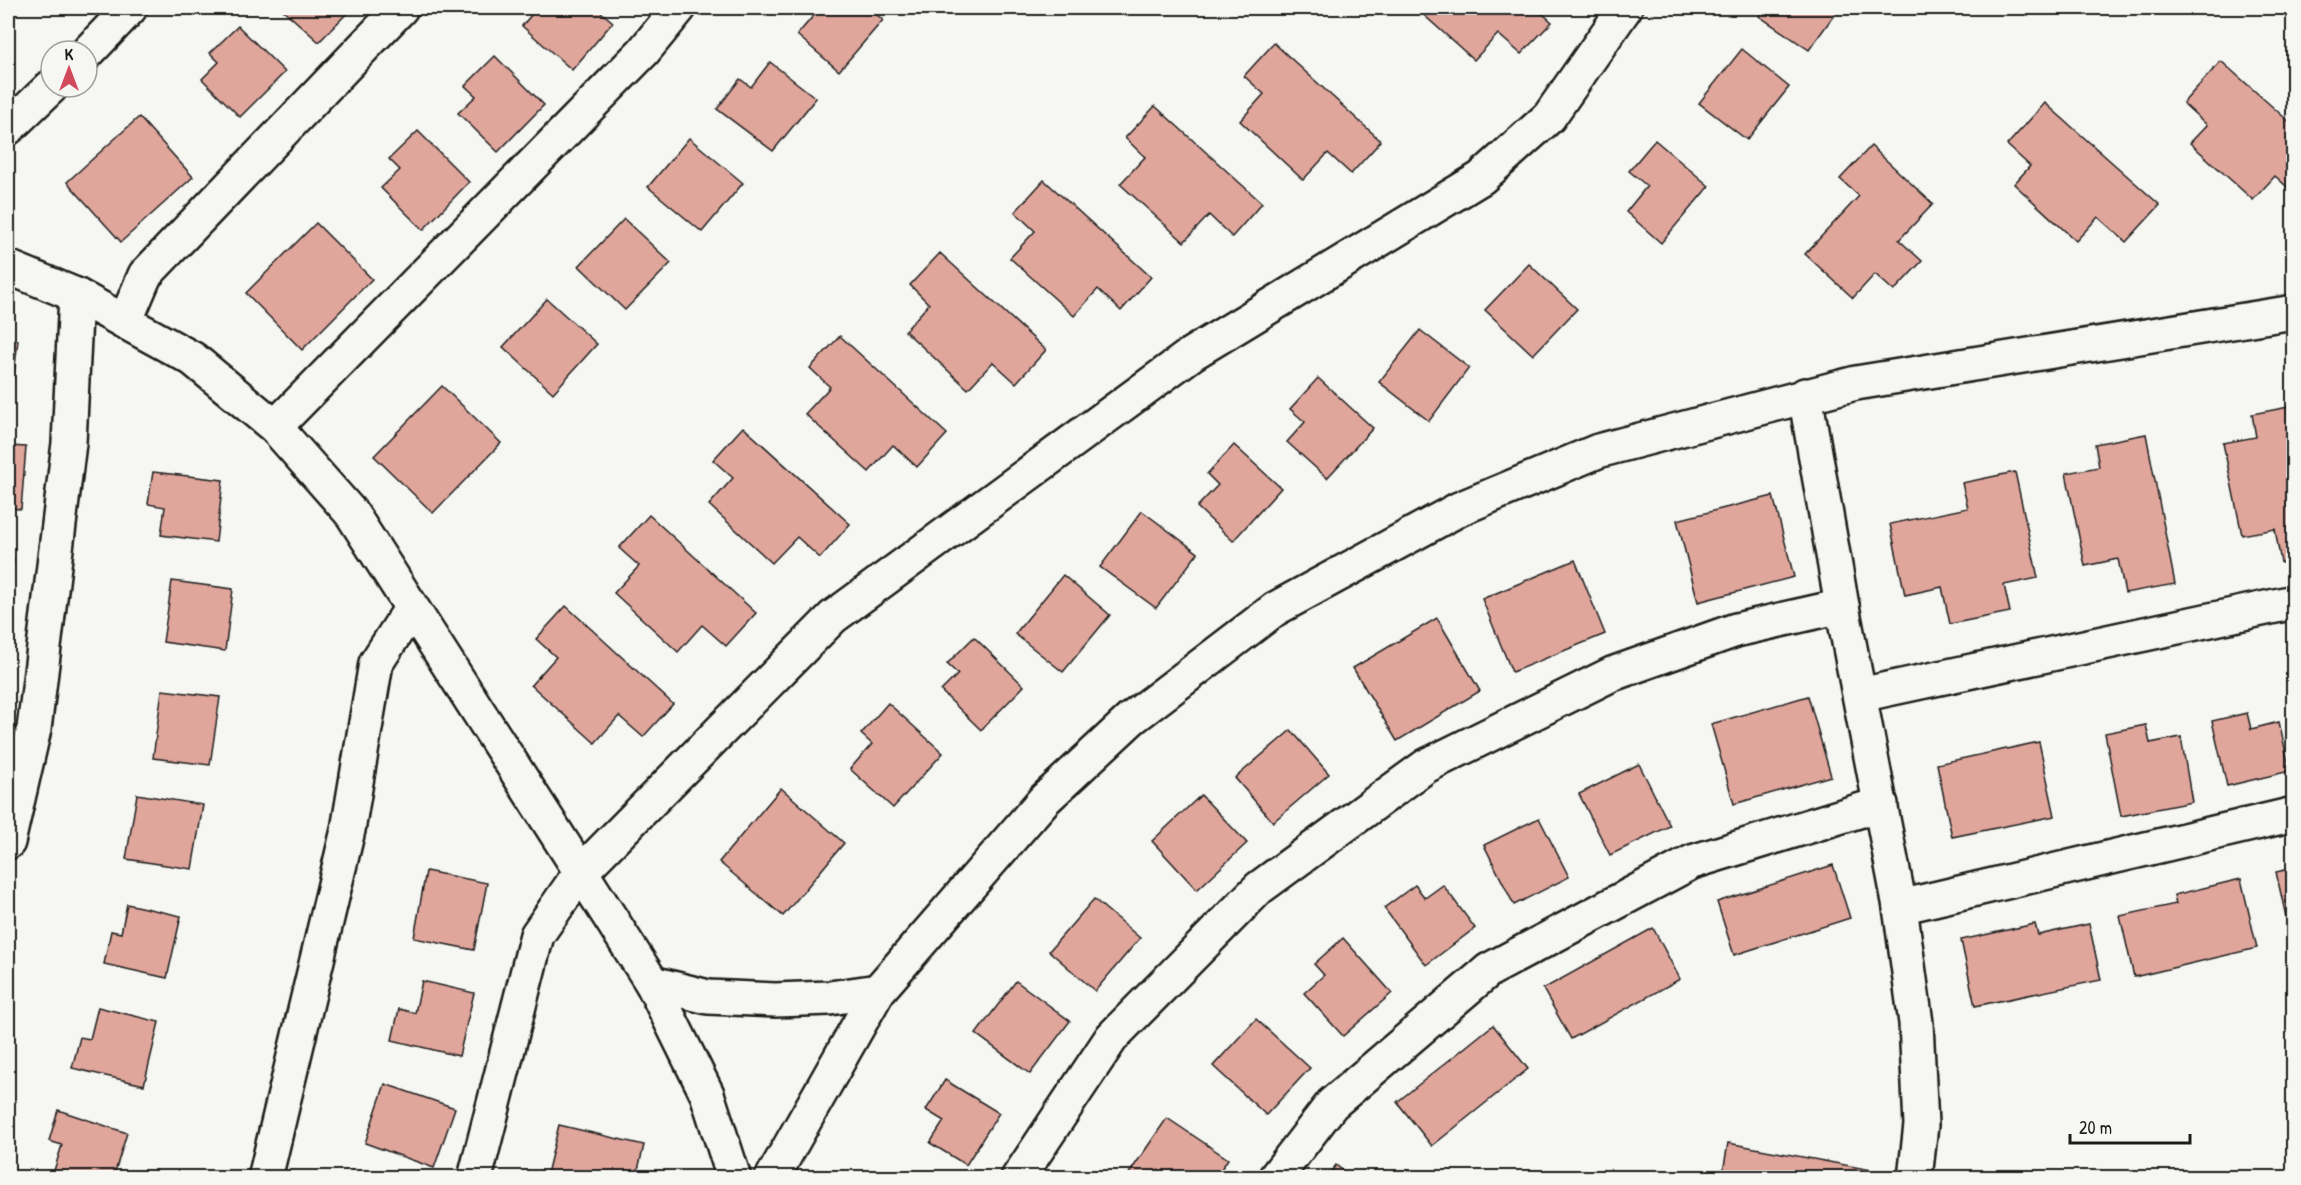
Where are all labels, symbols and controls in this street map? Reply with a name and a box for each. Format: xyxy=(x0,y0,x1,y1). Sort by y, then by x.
north arrow xyxy=(39,39,99,99)
text: K xyxy=(65,43,74,65)
scale bar xyxy=(2070,1107,2190,1145)
text: 20 m xyxy=(2079,1115,2112,1140)

